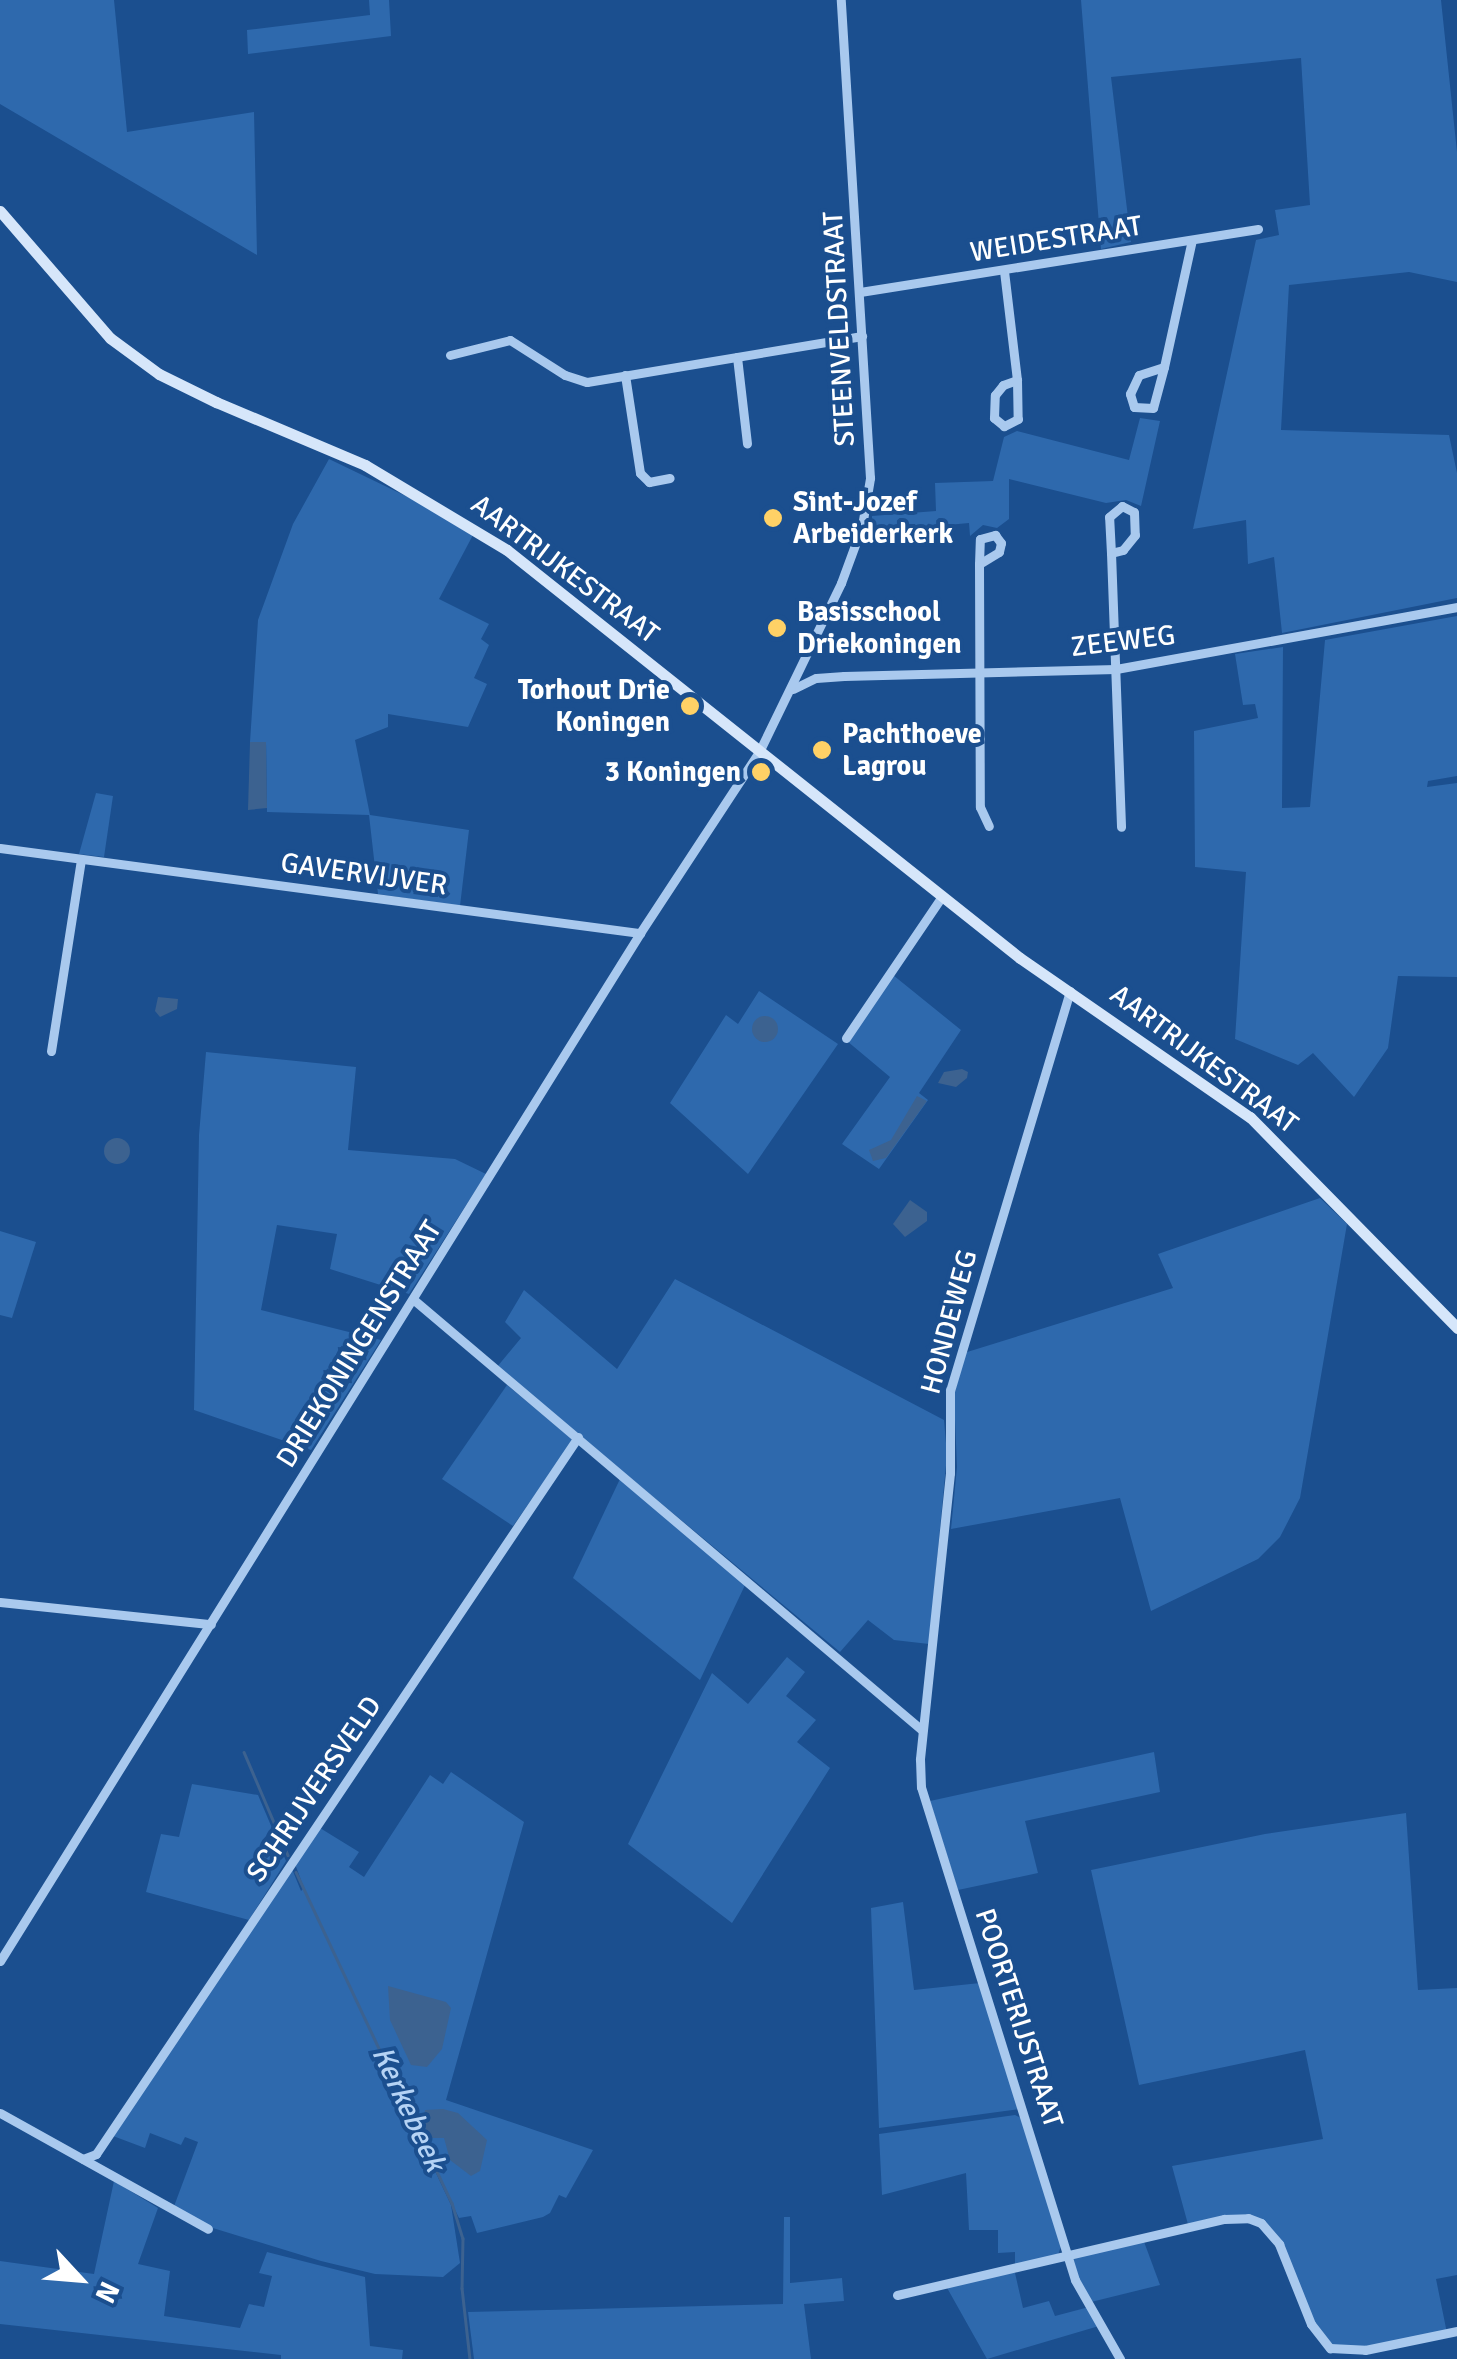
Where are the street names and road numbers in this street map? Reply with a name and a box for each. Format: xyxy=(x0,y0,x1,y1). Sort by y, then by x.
street label: WEIDESTRAAT xyxy=(968,209,1144,269)
street label: STEENVELDSTRAAT xyxy=(816,211,862,447)
street label: AARTRIJKESTRAAT xyxy=(465,487,665,651)
street label: ZEEWEG xyxy=(1069,618,1177,664)
street label: GAVERVIJVER xyxy=(279,846,449,902)
street label: AARTRIJKESTRAAT xyxy=(1104,977,1304,1141)
street label: DRIEKONINGENSTRAAT xyxy=(269,1214,449,1474)
street label: HONDEWEG xyxy=(914,1246,984,1398)
street label: SCHRIJVERSVELD xyxy=(240,1690,388,1888)
street label: POORTERIJSTRAAT xyxy=(968,1904,1070,2132)

